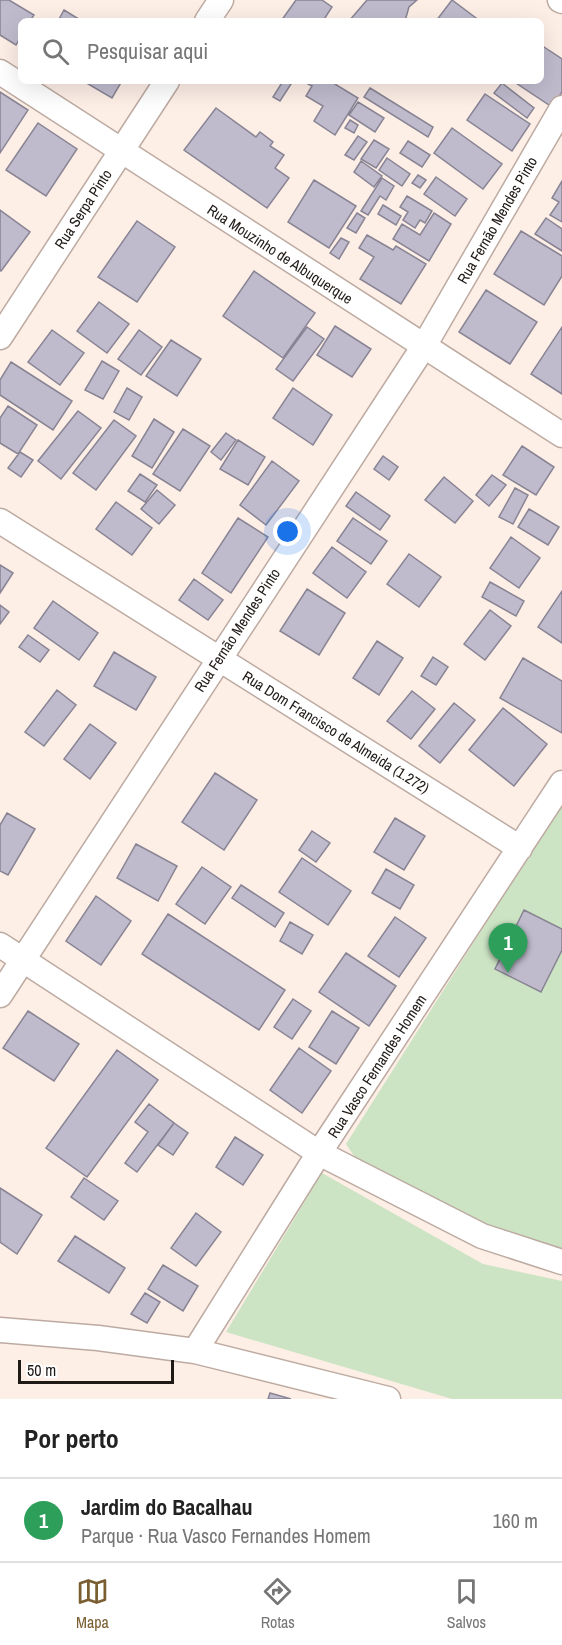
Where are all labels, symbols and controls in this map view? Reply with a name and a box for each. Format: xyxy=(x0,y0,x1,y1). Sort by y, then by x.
search box xyxy=(18,18,544,84)
icon: search xyxy=(39,35,72,68)
text: Pesquisar aqui xyxy=(87,36,208,66)
street label: Rua Fernão Mendes Pinto xyxy=(452,152,542,287)
street label: Rua Serpa Pinto xyxy=(49,165,117,253)
street label: Rua Mouzinho de Albuquerque xyxy=(203,199,357,309)
your location xyxy=(273,517,302,546)
street label: Rua Fernão Mendes Pinto xyxy=(189,564,285,696)
street label: Rua Dom Francisco de Almeida (1.272) xyxy=(239,666,433,798)
pin: 1 xyxy=(488,924,528,973)
street label: Rua Vasco Fernandes Homem xyxy=(323,990,431,1142)
scale bar xyxy=(18,1357,174,1384)
text: 50 m xyxy=(27,1359,56,1381)
text: Por perto xyxy=(24,1421,119,1456)
text: Jardim do Bacalhau xyxy=(81,1492,252,1522)
text: 1 xyxy=(39,1507,48,1534)
text: 160 m xyxy=(492,1507,538,1534)
text: Parque · Rua Vasco Fernandes Homem xyxy=(81,1522,371,1549)
tab: Mapa xyxy=(76,1575,109,1633)
tab: Rotas xyxy=(261,1575,295,1633)
tab: Salvos xyxy=(447,1575,486,1633)

